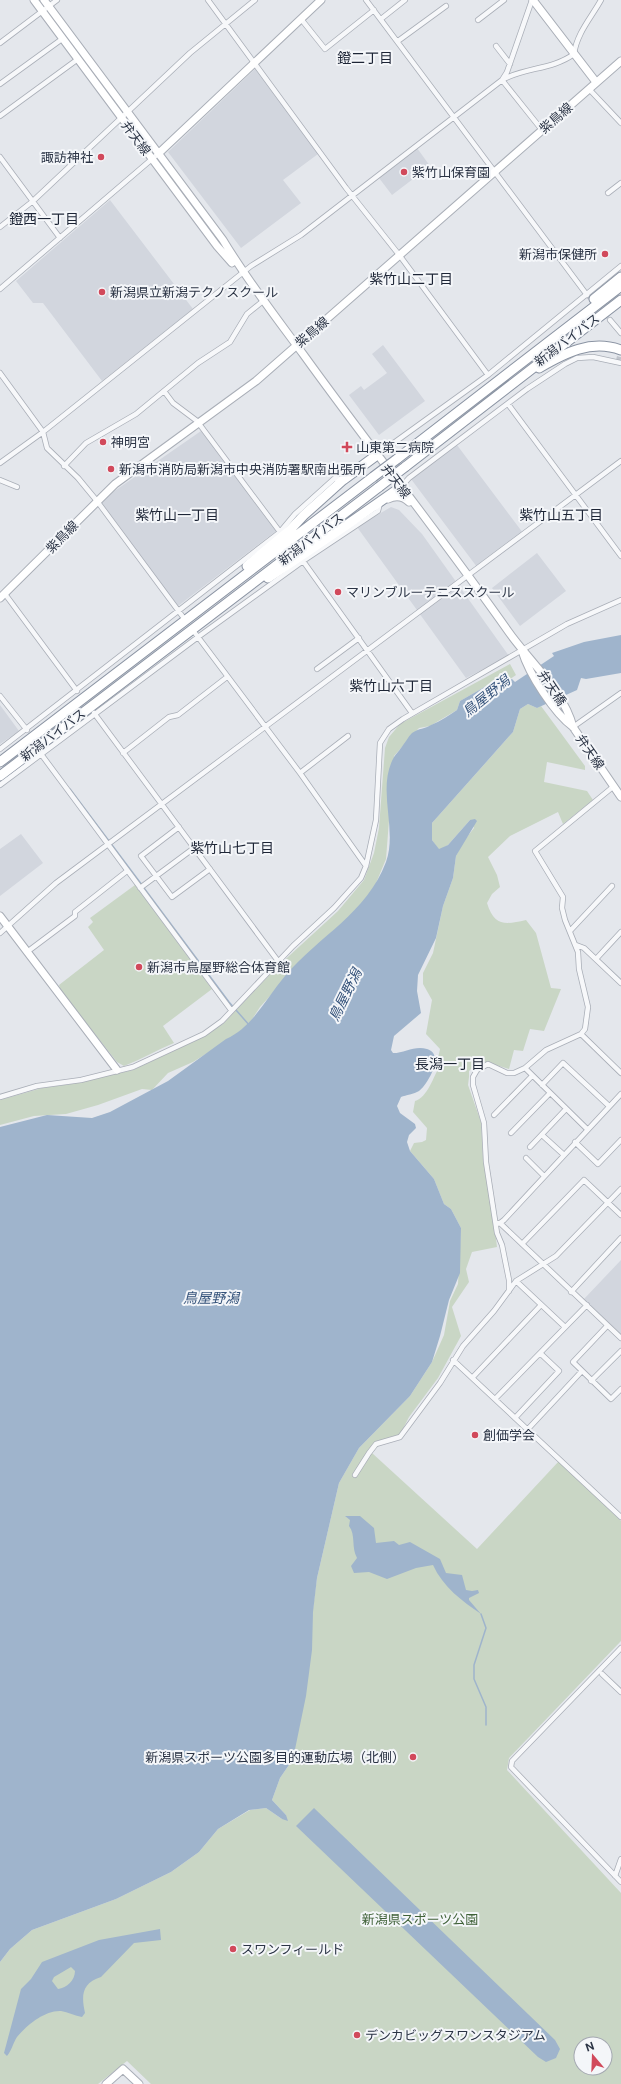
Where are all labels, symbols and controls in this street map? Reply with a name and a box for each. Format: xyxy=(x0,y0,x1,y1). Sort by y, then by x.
district label: 鐙二丁目 xyxy=(337,50,393,66)
street label: 紫鳥線 xyxy=(536,100,576,136)
street label: 弁天線 xyxy=(118,118,154,158)
place label: 諏訪神社 xyxy=(41,150,93,165)
marker: 諏訪神社 xyxy=(96,152,106,162)
place label: 紫竹山保育園 xyxy=(412,165,490,180)
marker: 紫竹山保育園 xyxy=(399,167,409,177)
district label: 鐙西一丁目 xyxy=(9,211,79,227)
place label: 新潟市保健所 xyxy=(519,247,597,262)
marker: 新潟市保健所 xyxy=(600,249,610,259)
district label: 紫竹山二丁目 xyxy=(369,271,453,287)
place label: 新潟県立新潟テクノスクール xyxy=(110,285,278,300)
marker: 新潟県立新潟テクノスクール xyxy=(97,287,107,297)
street label: 新潟バイパス xyxy=(531,311,603,369)
street label: 紫鳥線 xyxy=(292,314,332,350)
place label: 神明宮 xyxy=(111,435,150,450)
marker: 神明宮 xyxy=(98,437,108,447)
place label: 山東第二病院 xyxy=(356,440,434,455)
marker: 山東第二病院 xyxy=(341,441,353,453)
street label: 弁天線 xyxy=(378,461,414,501)
place label: 新潟市消防局新潟市中央消防署駅南出張所 xyxy=(119,462,366,477)
marker: 新潟市消防局新潟市中央消防署駅南出張所 xyxy=(106,464,116,474)
district label: 紫竹山一丁目 xyxy=(135,507,219,523)
district label: 紫竹山五丁目 xyxy=(519,507,603,523)
street label: 新潟バイパス xyxy=(275,510,347,568)
street label: 紫鳥線 xyxy=(43,518,81,556)
place label: マリンブルーテニススクール xyxy=(346,585,515,600)
marker: マリンブルーテニススクール xyxy=(333,587,343,597)
street label: 弁天橋 xyxy=(535,668,569,708)
water label: 鳥屋野潟 xyxy=(459,671,514,720)
district label: 紫竹山六丁目 xyxy=(349,678,433,694)
street label: 新潟バイパス xyxy=(17,706,89,764)
street label: 弁天線 xyxy=(573,732,607,772)
district label: 紫竹山七丁目 xyxy=(190,840,274,856)
place label: 新潟市鳥屋野総合体育館 xyxy=(147,960,290,975)
marker: 新潟市鳥屋野総合体育館 xyxy=(134,962,144,972)
water label: 鳥屋野潟 xyxy=(326,965,365,1024)
district label: 長潟一丁目 xyxy=(415,1056,485,1072)
water label: 鳥屋野潟 xyxy=(183,1290,241,1306)
place label: 創価学会 xyxy=(483,1428,535,1443)
marker: 創価学会 xyxy=(470,1430,480,1440)
place label: 新潟県スポーツ公園多目的運動広場（北側） xyxy=(145,1750,405,1765)
marker: 新潟県スポーツ公園多目的運動広場（北側） xyxy=(408,1752,418,1762)
park label: 新潟県スポーツ公園 xyxy=(362,1912,478,1927)
place label: スワンフィールド xyxy=(241,1942,344,1957)
marker: スワンフィールド xyxy=(228,1944,238,1954)
place label: デンカビッグスワンスタジアム xyxy=(365,2028,546,2043)
marker: デンカビッグスワンスタジアム xyxy=(352,2030,362,2040)
north arrow xyxy=(573,2036,613,2076)
text: N xyxy=(584,2039,596,2054)

